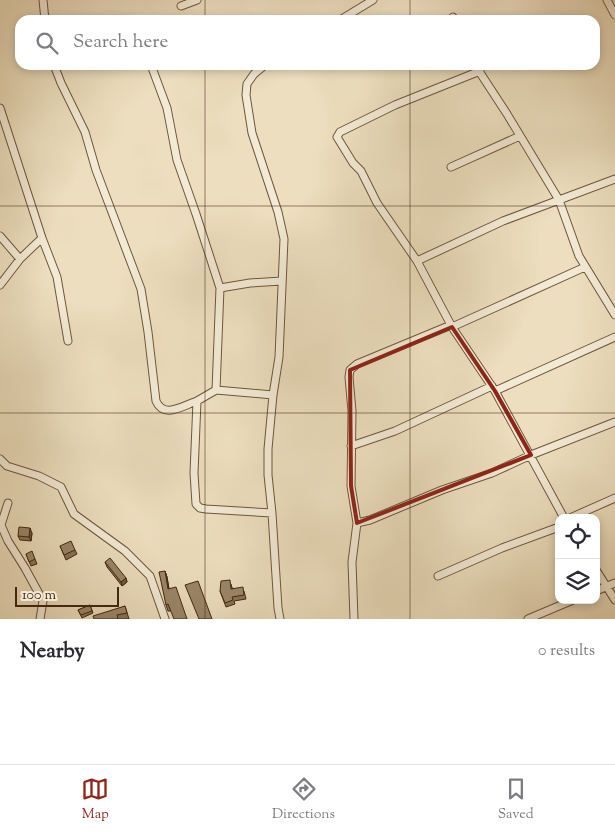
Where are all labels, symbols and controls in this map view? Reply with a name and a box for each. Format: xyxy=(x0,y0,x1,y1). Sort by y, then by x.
search box xyxy=(15,15,600,70)
icon: search xyxy=(33,29,61,57)
text: Search here xyxy=(73,29,168,56)
map controls xyxy=(555,514,600,604)
button: locate xyxy=(555,514,600,559)
button: layers xyxy=(555,559,600,604)
scale bar xyxy=(15,584,119,607)
text: 100 m xyxy=(22,586,56,606)
text: Nearby xyxy=(20,637,85,667)
text: 0 results xyxy=(538,640,595,663)
tab: Map xyxy=(81,775,109,825)
tab: Directions xyxy=(272,775,335,825)
tab: Saved xyxy=(498,775,534,825)

